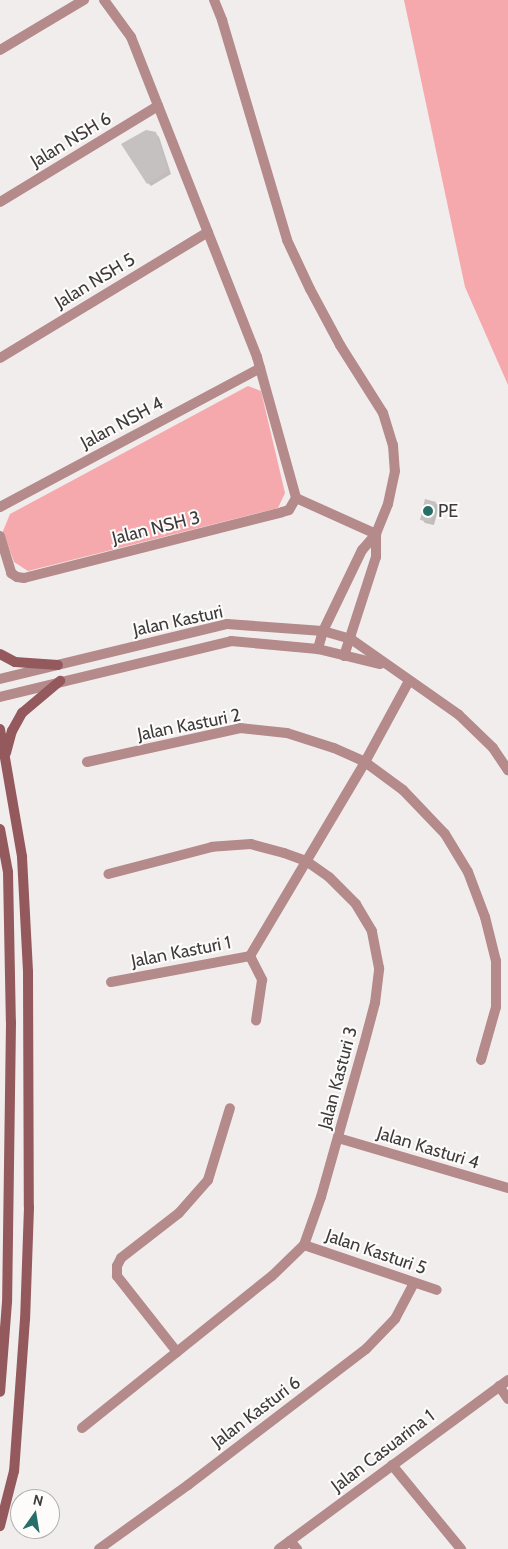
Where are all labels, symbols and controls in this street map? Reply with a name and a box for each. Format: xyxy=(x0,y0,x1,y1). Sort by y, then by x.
street label: Jalan NSH 6 xyxy=(27,108,115,172)
street label: Jalan NSH 5 xyxy=(51,249,139,313)
street label: Jalan NSH 4 xyxy=(77,392,167,454)
place label: PE xyxy=(438,500,458,522)
marker: PE xyxy=(422,505,434,517)
street label: Jalan NSH 3 xyxy=(110,507,202,549)
street label: Jalan Kasturi xyxy=(131,601,225,641)
street label: Jalan Kasturi 2 xyxy=(135,704,243,746)
street label: Jalan Kasturi 1 xyxy=(129,932,233,972)
street label: Jalan Kasturi 3 xyxy=(314,1024,362,1132)
street label: Jalan Kasturi 4 xyxy=(374,1122,482,1174)
street label: Jalan Kasturi 5 xyxy=(323,1225,429,1279)
street label: Jalan Kasturi 6 xyxy=(207,1372,305,1452)
street label: Jalan Casuarina 1 xyxy=(327,1405,439,1497)
north arrow xyxy=(10,1489,60,1539)
text: N xyxy=(31,1490,45,1510)

